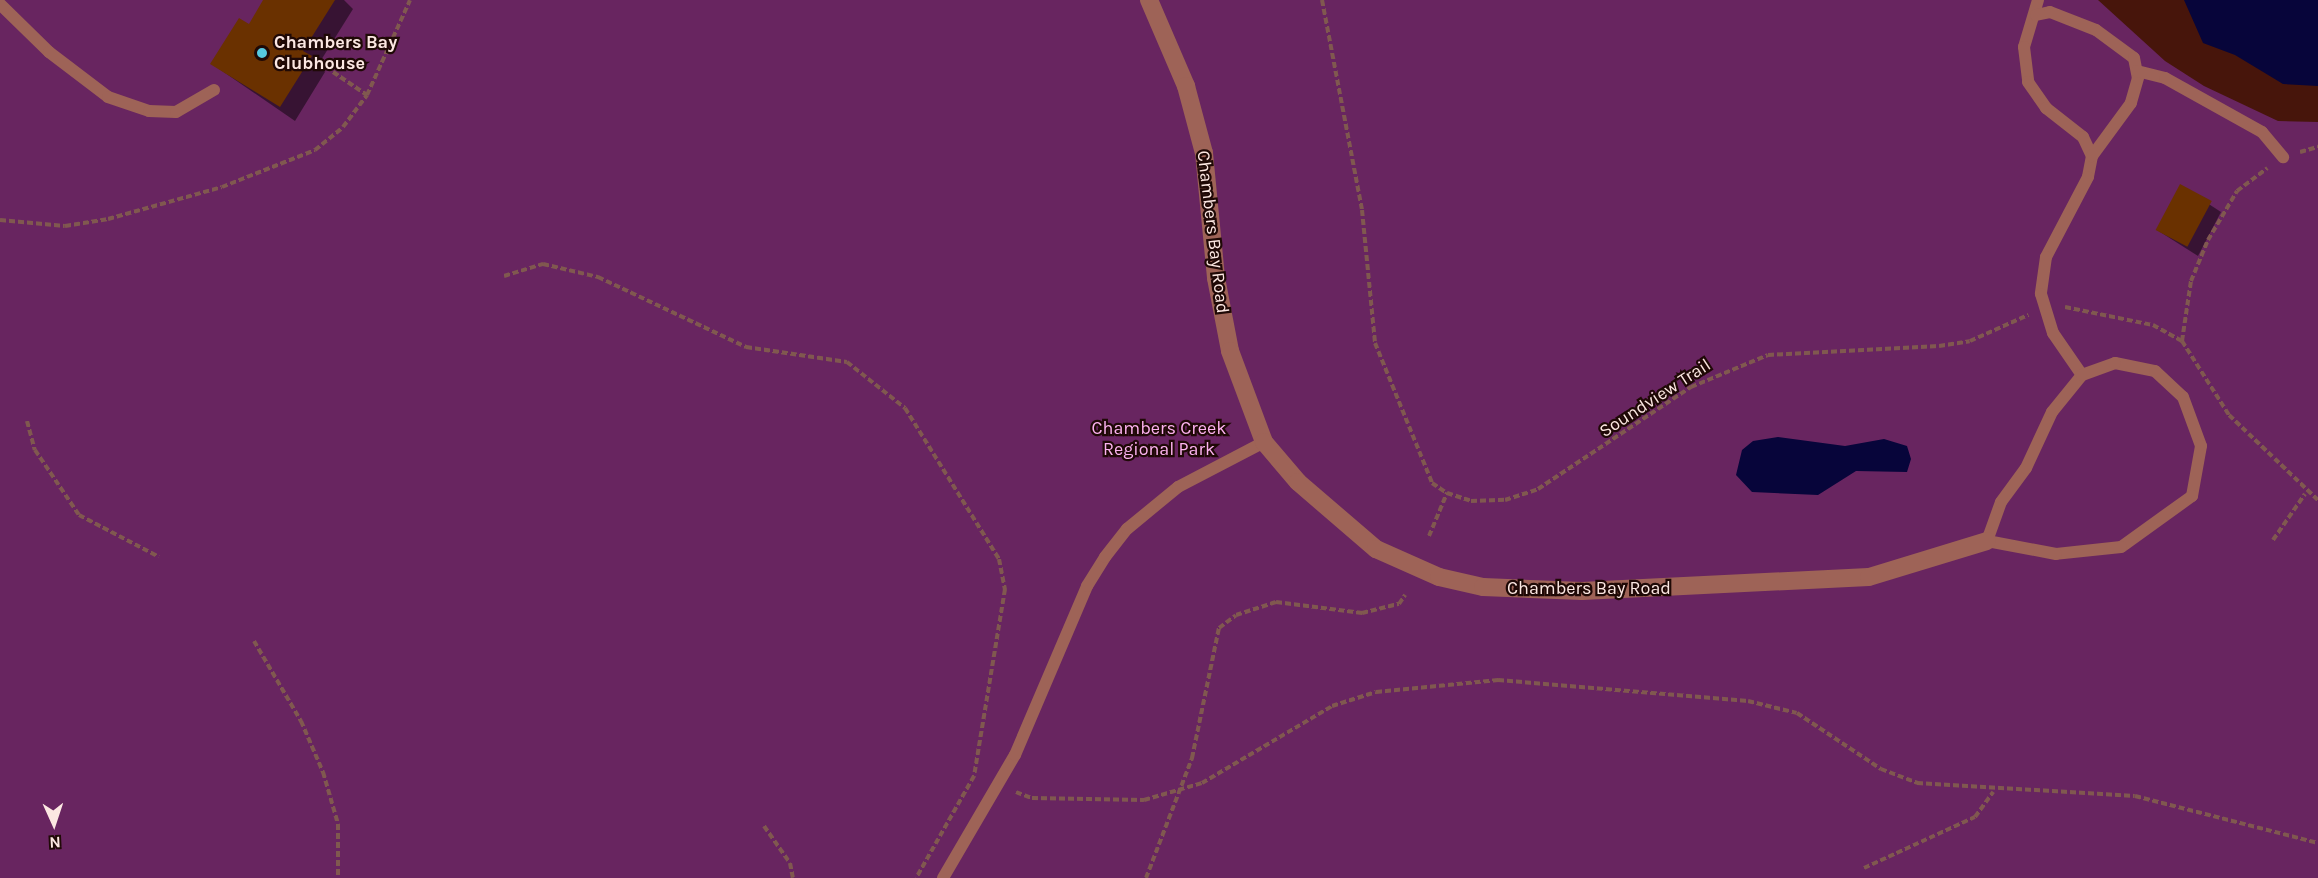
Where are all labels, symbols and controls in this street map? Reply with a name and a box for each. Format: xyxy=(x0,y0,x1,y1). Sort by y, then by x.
place label: Chambers Bay Clubhouse xyxy=(274,32,397,74)
marker: Chambers Bay Clubhouse xyxy=(255,46,269,60)
street label: Chambers Bay Road xyxy=(1192,149,1234,315)
street label: Soundview Trail xyxy=(1595,354,1715,442)
park label: Chambers Creek Regional Park xyxy=(1092,418,1226,460)
street label: Chambers Bay Road xyxy=(1507,577,1671,599)
north arrow xyxy=(24,794,84,854)
text: N xyxy=(49,833,61,852)

